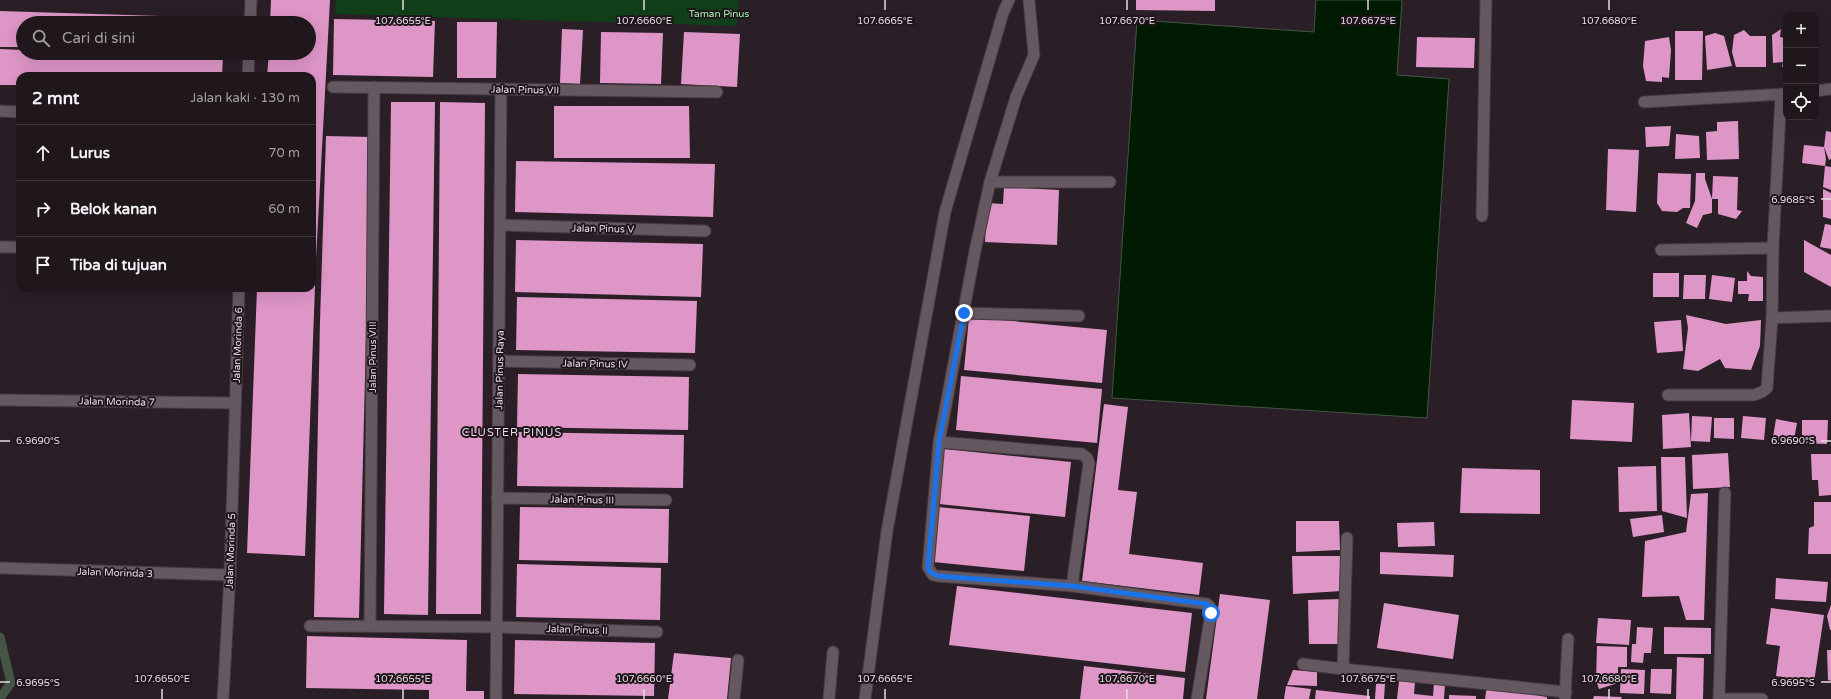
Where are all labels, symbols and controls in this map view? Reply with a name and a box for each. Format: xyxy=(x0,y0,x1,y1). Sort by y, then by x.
park label: Taman Pinus xyxy=(689,8,749,20)
map controls xyxy=(1783,12,1819,120)
button: + xyxy=(1783,12,1819,48)
text: 107.6655°E xyxy=(375,15,431,27)
text: 107.6660°E xyxy=(616,15,672,27)
text: 107.6665°E xyxy=(857,15,913,27)
text: 107.6670°E xyxy=(1099,15,1155,27)
text: 107.6675°E xyxy=(1340,15,1396,27)
text: 107.6680°E xyxy=(1581,15,1637,27)
search box xyxy=(16,16,316,60)
icon: search xyxy=(30,27,52,49)
text: Cari di sini xyxy=(62,29,135,47)
button: − xyxy=(1783,48,1819,84)
street label: Jalan Pinus VII xyxy=(491,83,559,97)
button: locate xyxy=(1783,84,1819,120)
text: 2 mnt xyxy=(32,88,79,109)
text: Jalan kaki · 130 m xyxy=(190,90,300,106)
icon: ahead xyxy=(32,142,54,164)
text: Lurus xyxy=(70,144,110,162)
text: 70 m xyxy=(268,145,300,161)
text: 6.9685°S xyxy=(1771,194,1815,206)
icon: right xyxy=(32,198,54,220)
text: Belok kanan xyxy=(70,200,157,218)
text: 60 m xyxy=(268,201,300,217)
street label: Jalan Pinus V xyxy=(572,222,634,236)
icon: arrive xyxy=(32,254,54,276)
text: Tiba di tujuan xyxy=(70,256,167,274)
route end xyxy=(955,304,973,322)
street label: Jalan Morinda 6 xyxy=(231,307,245,383)
street label: Jalan Pinus VIII xyxy=(367,321,379,393)
street label: Jalan Pinus Raya xyxy=(493,330,507,410)
street label: Jalan Pinus IV xyxy=(562,357,628,371)
street label: Jalan Morinda 7 xyxy=(79,395,155,409)
district label: CLUSTER PINUS xyxy=(462,426,562,439)
text: 6.9690°S xyxy=(16,435,60,447)
text: 6.9690°S xyxy=(1771,435,1815,447)
street label: Jalan Pinus III xyxy=(550,493,614,507)
street label: Jalan Morinda 5 xyxy=(224,513,238,589)
street label: Jalan Morinda 3 xyxy=(77,566,153,580)
route start xyxy=(1202,604,1220,622)
street label: Jalan Pinus II xyxy=(546,623,608,637)
text: 107.6650°E xyxy=(134,673,190,685)
text: 107.6655°E xyxy=(375,673,431,685)
text: 107.6660°E xyxy=(616,673,672,685)
text: 107.6665°E xyxy=(857,673,913,685)
text: 107.6670°E xyxy=(1099,673,1155,685)
text: 107.6675°E xyxy=(1340,673,1396,685)
text: 107.6680°E xyxy=(1581,673,1637,685)
text: 6.9695°S xyxy=(16,677,60,689)
text: 6.9695°S xyxy=(1771,677,1815,689)

